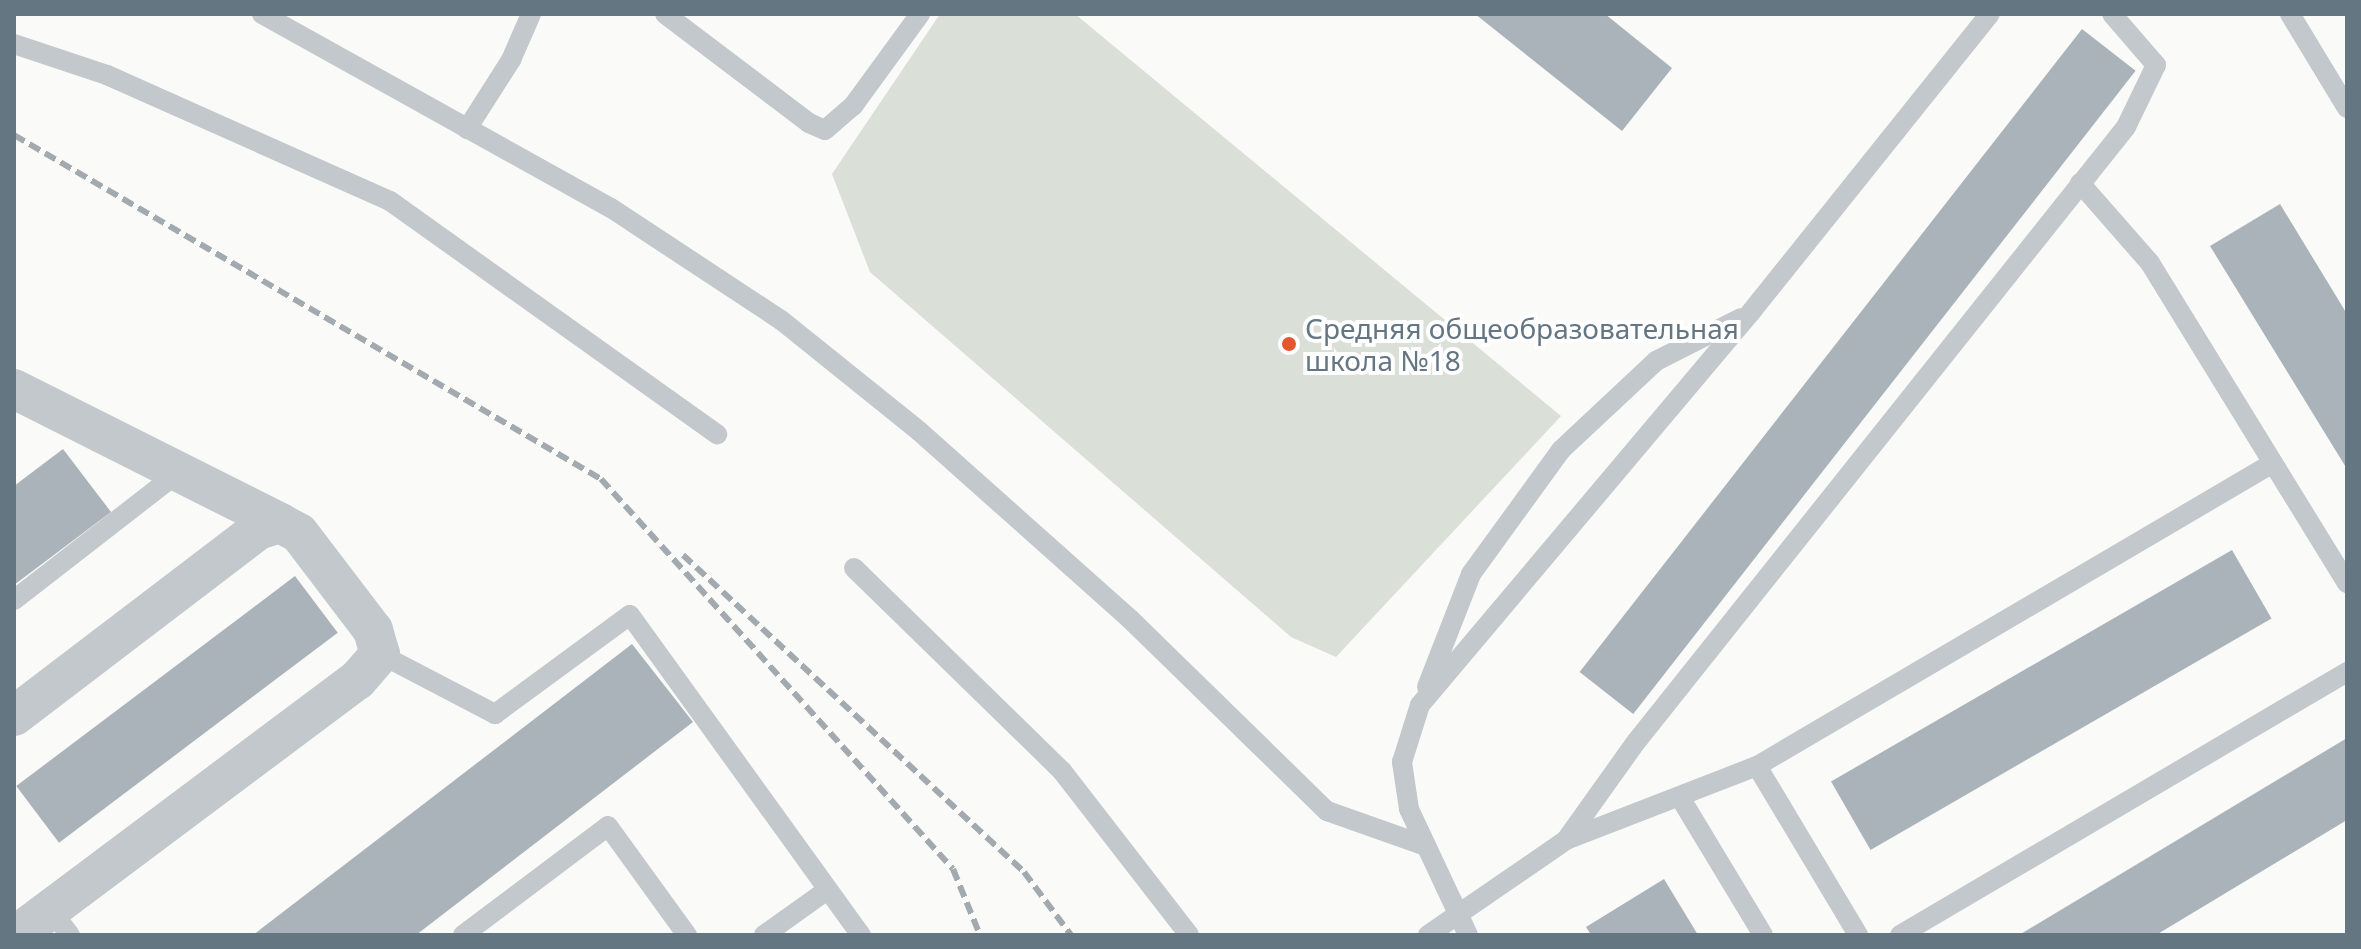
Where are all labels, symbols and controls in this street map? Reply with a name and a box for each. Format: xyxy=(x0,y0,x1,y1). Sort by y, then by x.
place label: Средняя общеобразовательная школа №18 xyxy=(1305,311,1739,377)
marker: Средняя общеобразовательная школа №18 xyxy=(1280,335,1298,353)

